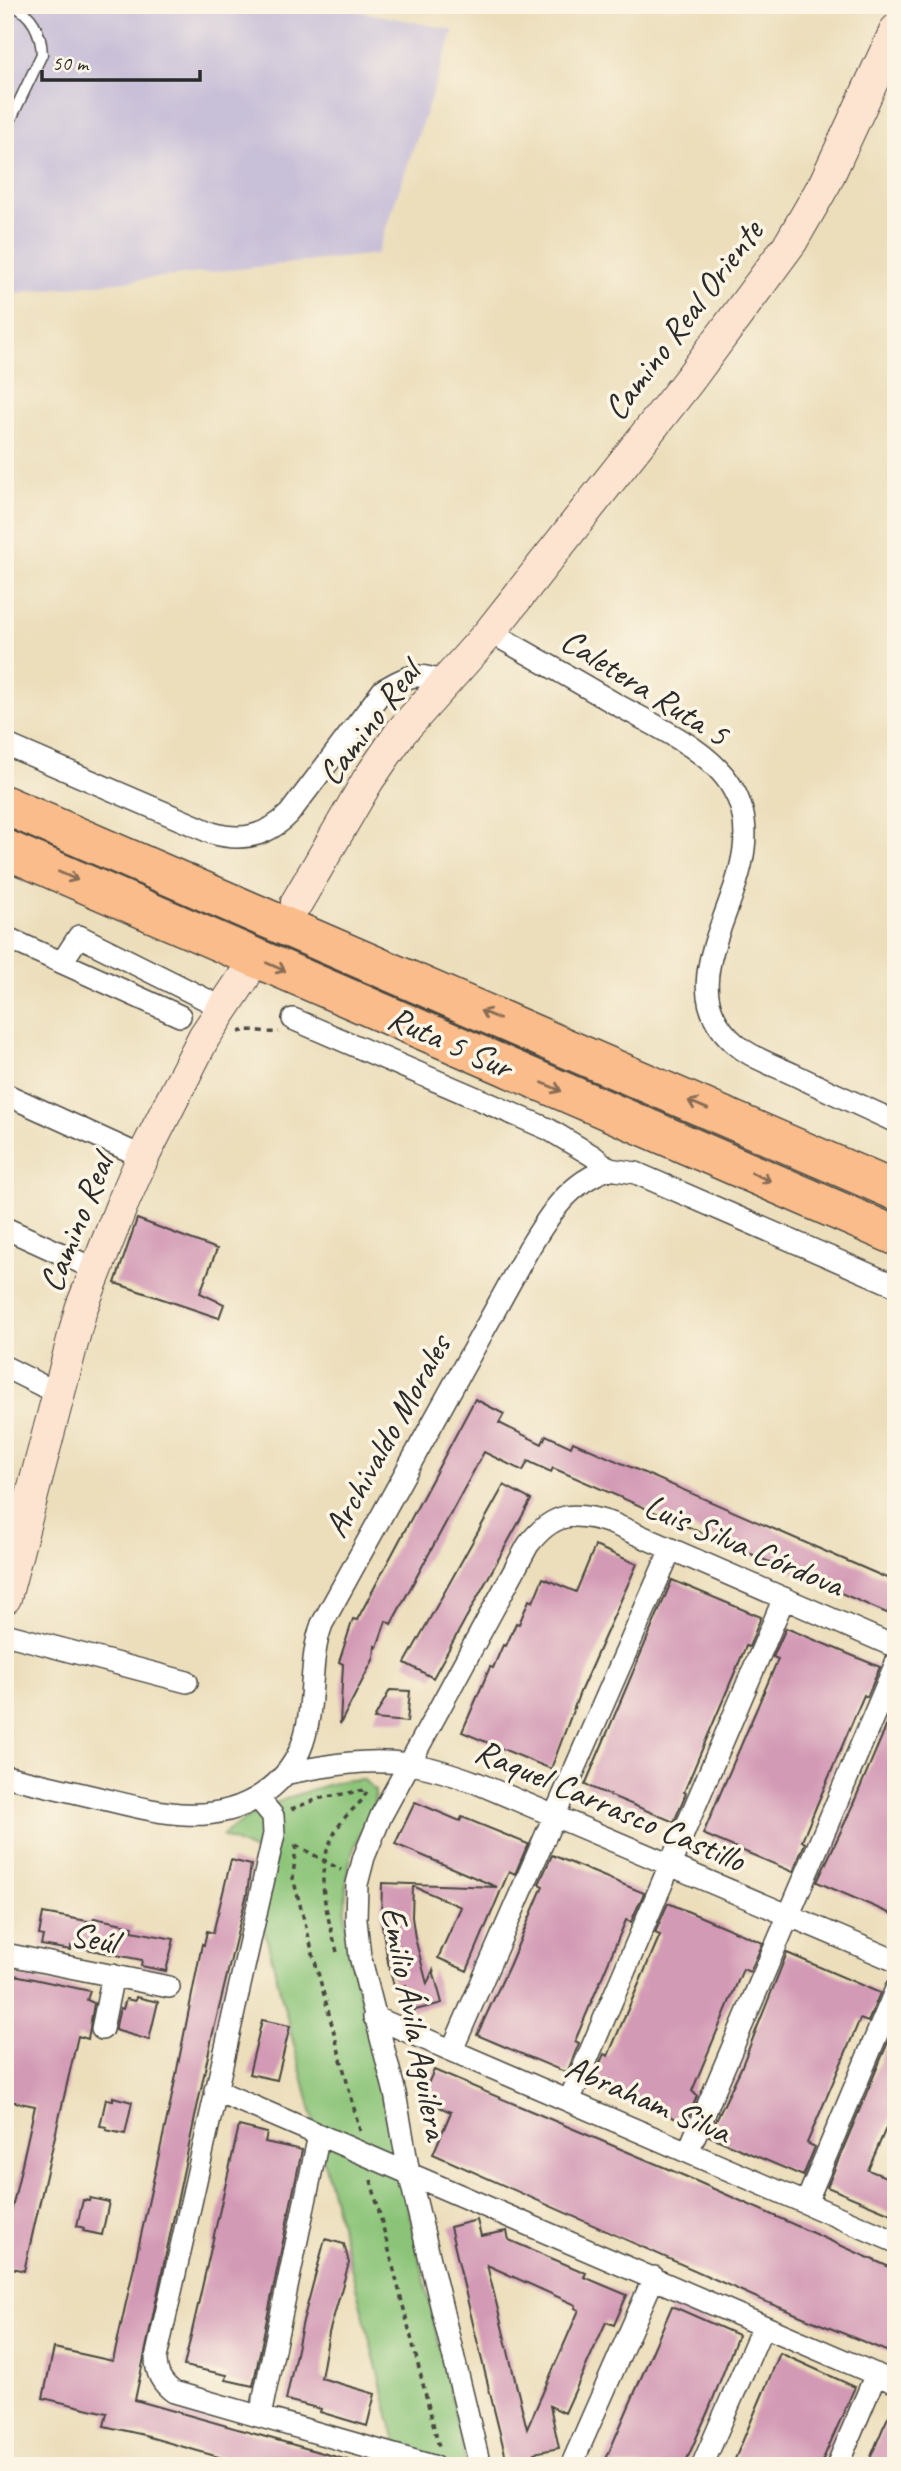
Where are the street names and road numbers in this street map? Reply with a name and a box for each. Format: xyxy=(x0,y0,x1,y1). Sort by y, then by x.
street label: Camino Real Oriente xyxy=(593,209,775,429)
street label: Caletera Ruta 5 xyxy=(553,618,739,758)
street label: Camino Real xyxy=(308,647,434,794)
street label: Ruta 5 Sur xyxy=(381,995,522,1091)
street label: Camino Real xyxy=(28,1142,126,1298)
street label: Archivaldo Morales xyxy=(313,1324,463,1545)
street label: Luis Silva Córdova xyxy=(638,1483,852,1608)
street label: Raquel Carrasco Castillo xyxy=(468,1728,753,1883)
street label: Emilio Ávila Aguilera xyxy=(370,1903,460,2146)
street label: Seúl xyxy=(67,1911,127,1966)
street label: Abraham Silva xyxy=(559,2044,740,2155)

